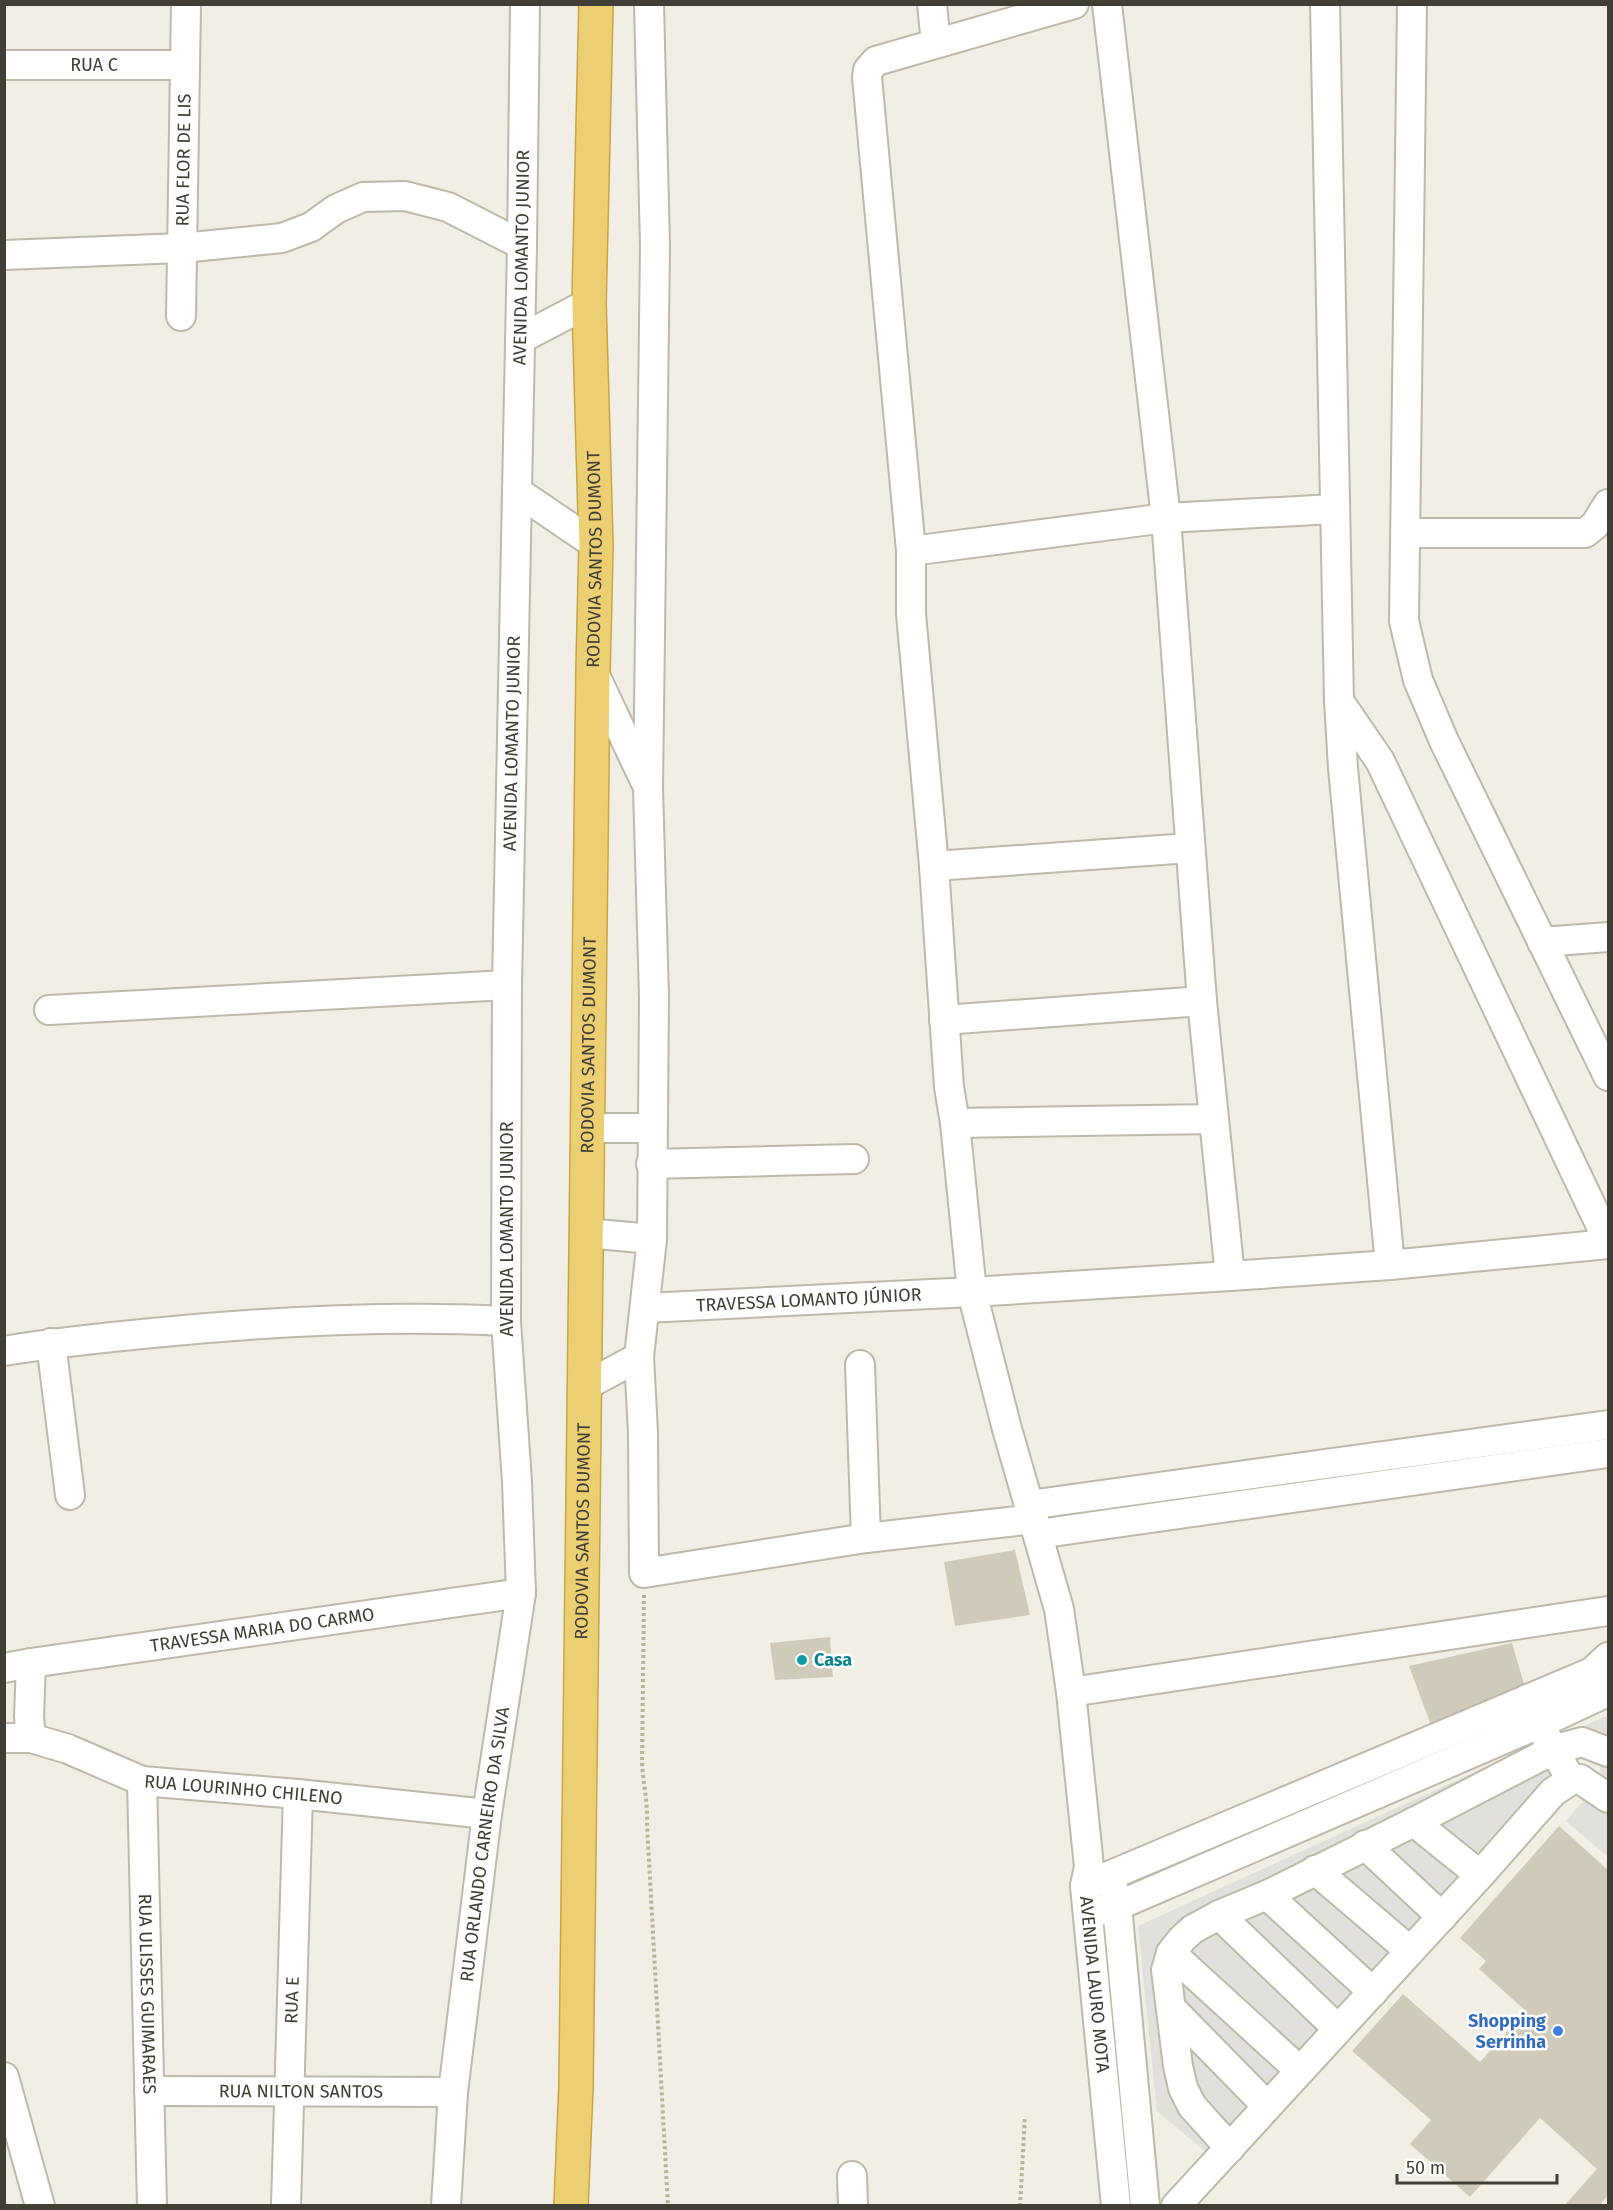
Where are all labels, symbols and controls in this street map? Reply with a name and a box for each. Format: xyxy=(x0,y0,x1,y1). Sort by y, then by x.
street label: RUA C xyxy=(70,54,118,76)
street label: RUA FLOR DE LIS xyxy=(171,93,196,227)
street label: AVENIDA LOMANTO JUNIOR xyxy=(509,150,534,365)
street label: RODOVIA SANTOS DUMONT xyxy=(582,450,607,668)
street label: AVENIDA LOMANTO JUNIOR xyxy=(499,635,525,851)
street label: RODOVIA SANTOS DUMONT xyxy=(576,936,601,1154)
street label: AVENIDA LOMANTO JUNIOR xyxy=(496,1121,518,1337)
street label: TRAVESSA LOMANTO JÚNIOR xyxy=(696,1283,922,1316)
street label: RODOVIA SANTOS DUMONT xyxy=(570,1422,595,1640)
street label: TRAVESSA MARIA DO CARMO xyxy=(149,1603,376,1657)
place label: Casa xyxy=(814,1649,852,1671)
marker: Casa xyxy=(795,1653,809,1667)
street label: RUA ORLANDO CARNEIRO DA SILVA xyxy=(456,1705,514,1983)
street label: RUA LOURINHO CHILENO xyxy=(143,1770,344,1810)
street label: RUA ULISSES GUIMARAES xyxy=(134,1893,160,2095)
street label: AVENIDA LAURO MOTA xyxy=(1075,1895,1114,2074)
street label: RUA E xyxy=(280,1976,304,2024)
place label: Shopping Serrinha xyxy=(1468,2010,1546,2053)
marker: Shopping Serrinha xyxy=(1551,2024,1565,2038)
street label: RUA NILTON SANTOS xyxy=(219,2080,383,2103)
scale bar xyxy=(1397,2147,1558,2185)
text: 50 m xyxy=(1406,2157,1445,2179)

